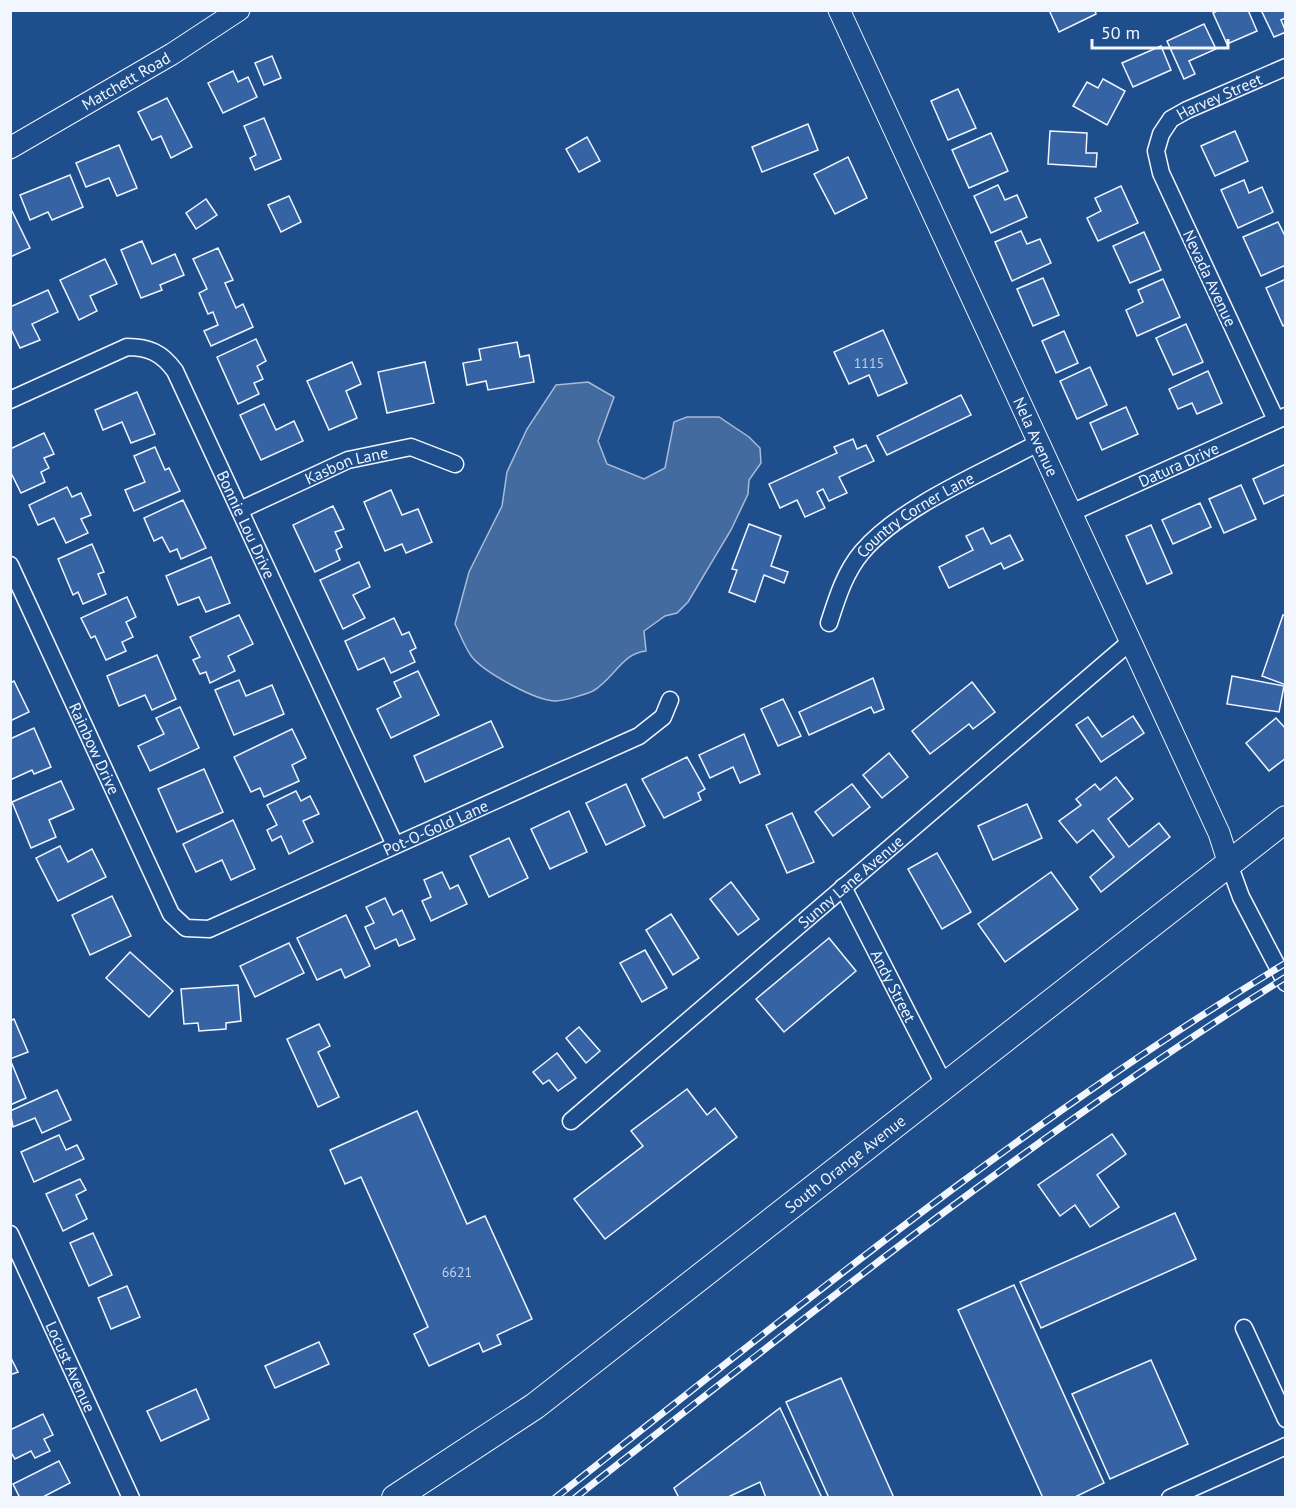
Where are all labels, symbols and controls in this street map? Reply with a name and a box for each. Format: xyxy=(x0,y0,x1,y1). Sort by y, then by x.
scale bar xyxy=(1092,12,1228,50)
text: 50 m xyxy=(1101,21,1140,44)
street label: Matchett Road xyxy=(78,47,174,114)
street label: Harvey Street xyxy=(1173,68,1265,124)
street label: Nevada Avenue xyxy=(1179,226,1241,330)
house number: 1115 xyxy=(854,354,884,372)
street label: Nela Avenue xyxy=(1009,394,1063,480)
street label: Datura Drive xyxy=(1135,438,1222,491)
street label: Kasbon Lane xyxy=(302,442,390,489)
street label: Bonnie Lou Drive xyxy=(213,467,280,582)
street label: Country Corner Lane xyxy=(852,468,977,562)
street label: Rainbow Drive xyxy=(65,699,124,798)
street label: Pot-O-Gold Lane xyxy=(380,795,491,860)
street label: Sunny Lane Avenue xyxy=(794,831,907,932)
street label: Andy Street xyxy=(867,946,921,1026)
street label: South Orange Avenue xyxy=(781,1110,909,1217)
house number: 6621 xyxy=(442,1263,472,1281)
street label: Locust Avenue xyxy=(41,1318,100,1415)

